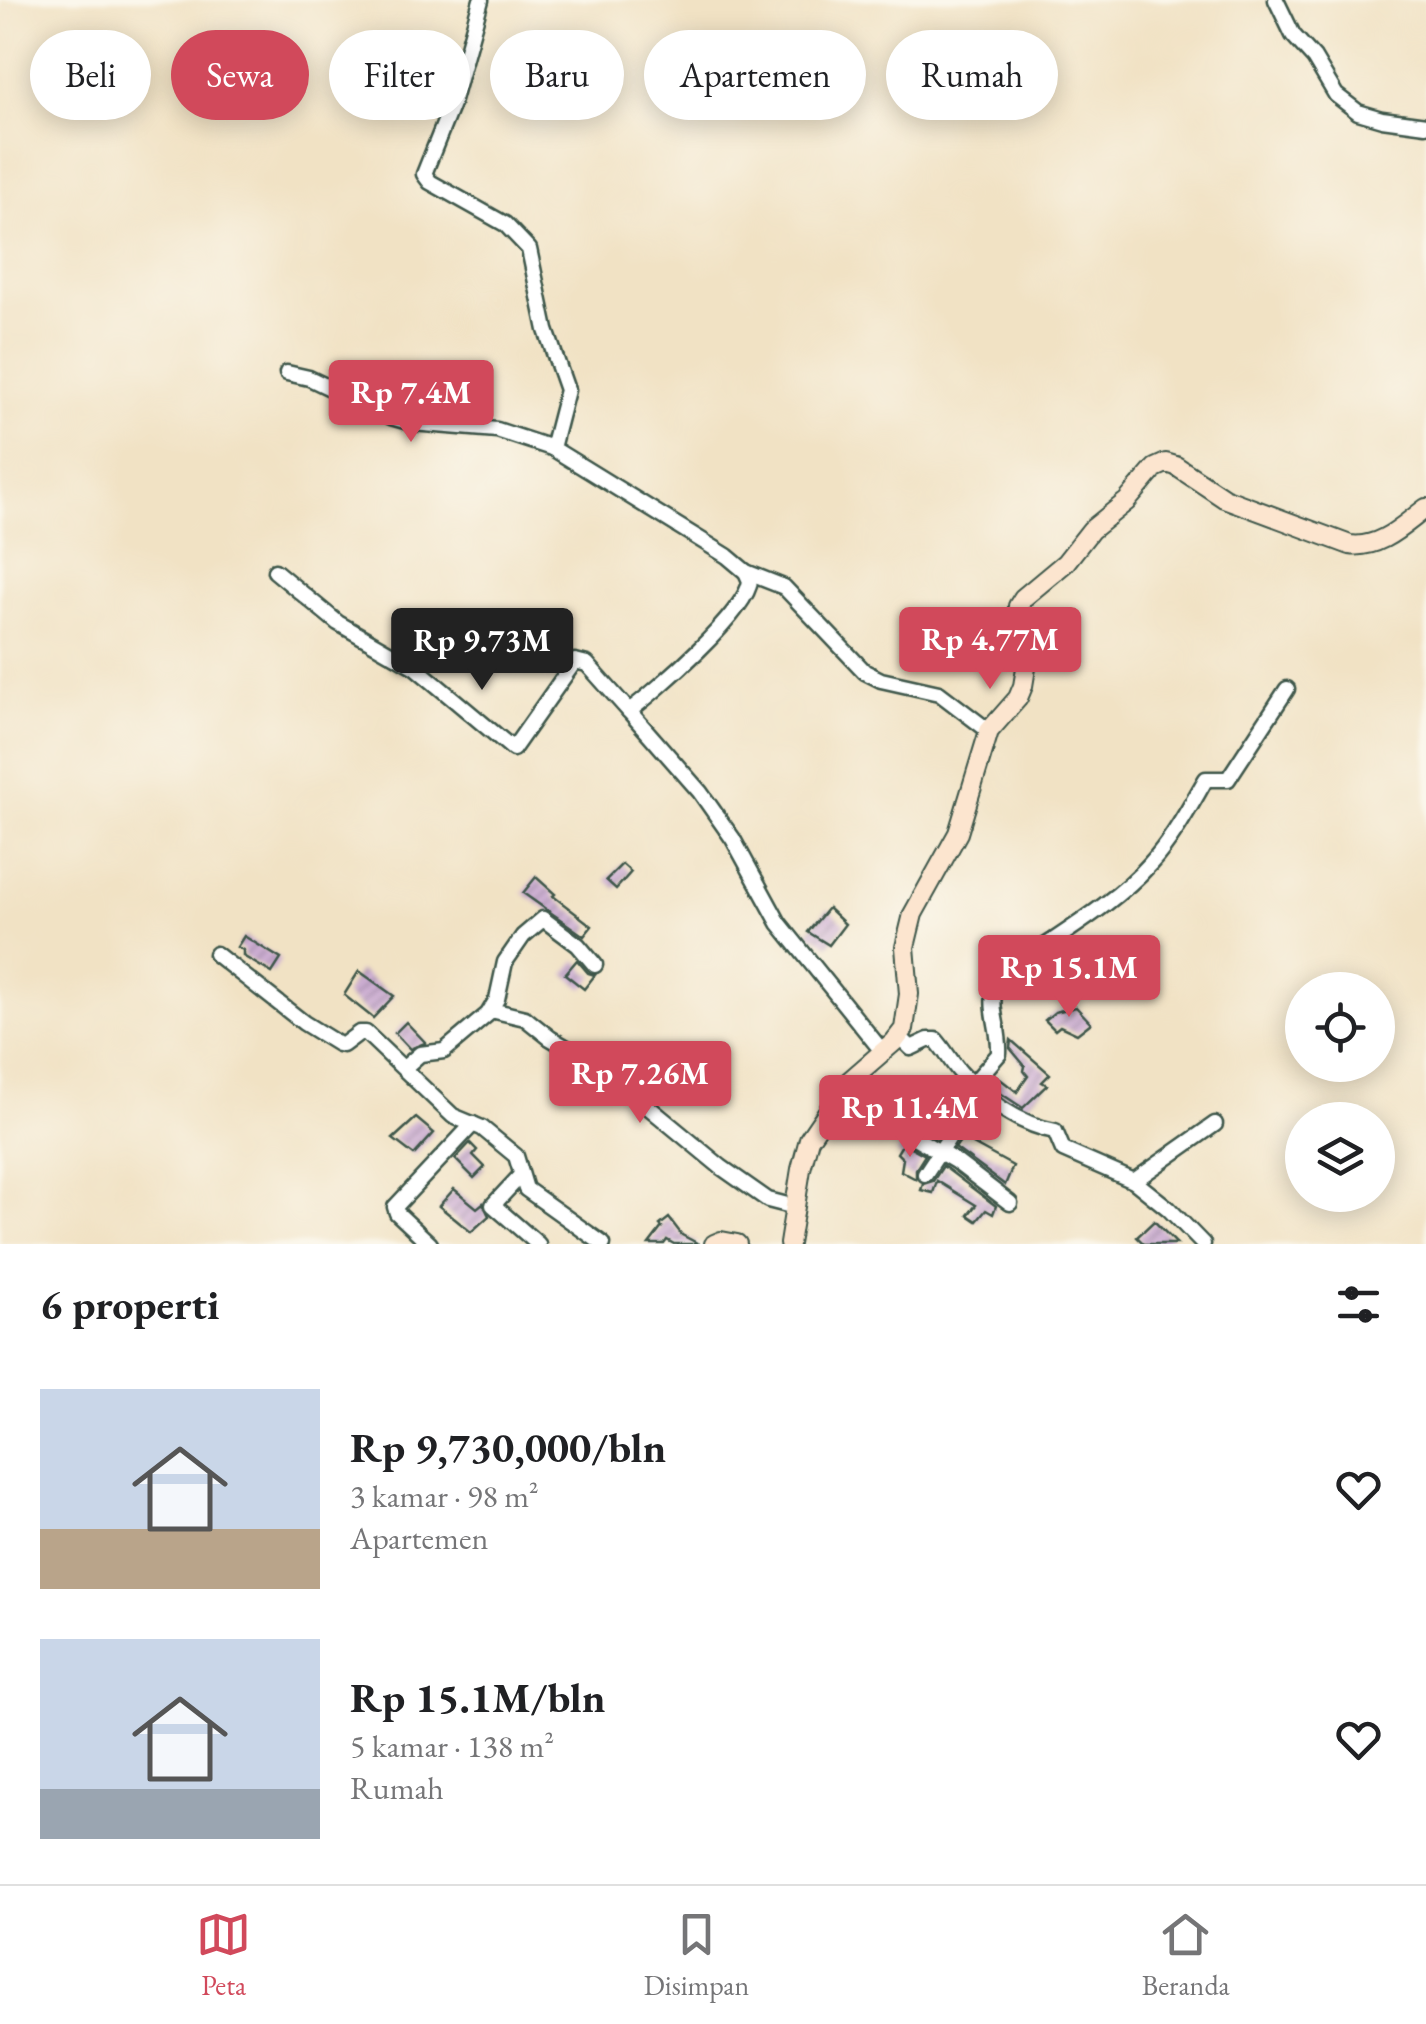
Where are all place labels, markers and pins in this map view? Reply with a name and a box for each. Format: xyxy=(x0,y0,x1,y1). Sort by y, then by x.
pin: Rp 7.4M xyxy=(319,360,503,445)
pin: Rp 4.77M xyxy=(887,607,1093,692)
pin: Rp 9.73M xyxy=(379,608,585,693)
pin: Rp 15.1M xyxy=(966,935,1172,1020)
pin: Rp 7.26M xyxy=(537,1041,743,1126)
pin: Rp 11.4M xyxy=(807,1075,1013,1160)

